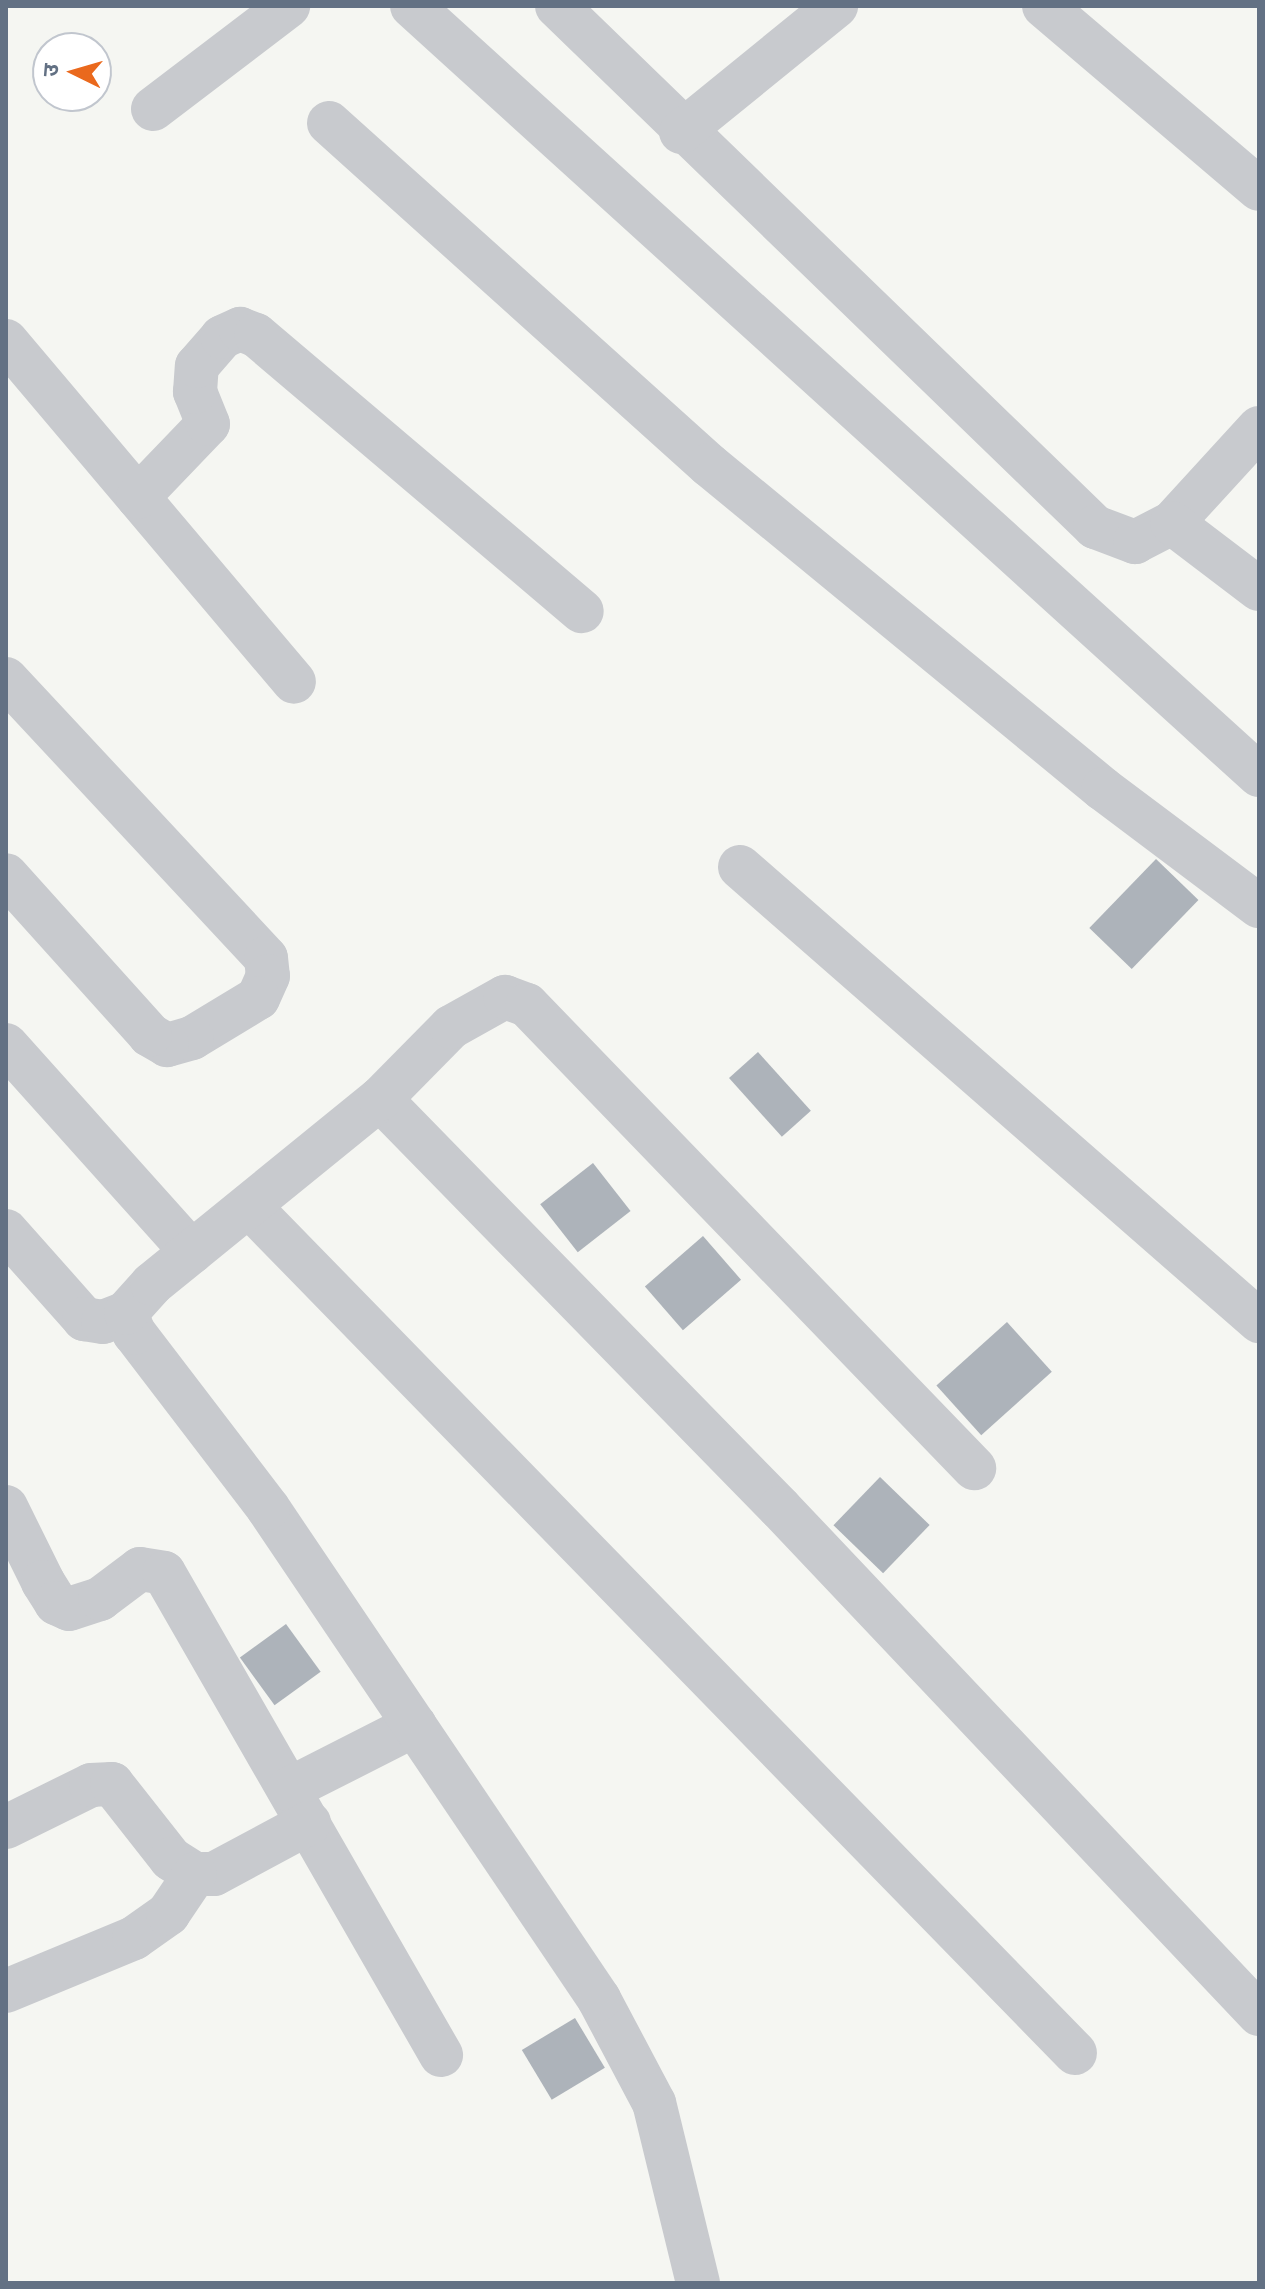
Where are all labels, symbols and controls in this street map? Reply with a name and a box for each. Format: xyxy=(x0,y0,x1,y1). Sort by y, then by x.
north arrow xyxy=(32,32,112,112)
text: उ xyxy=(35,62,66,78)

